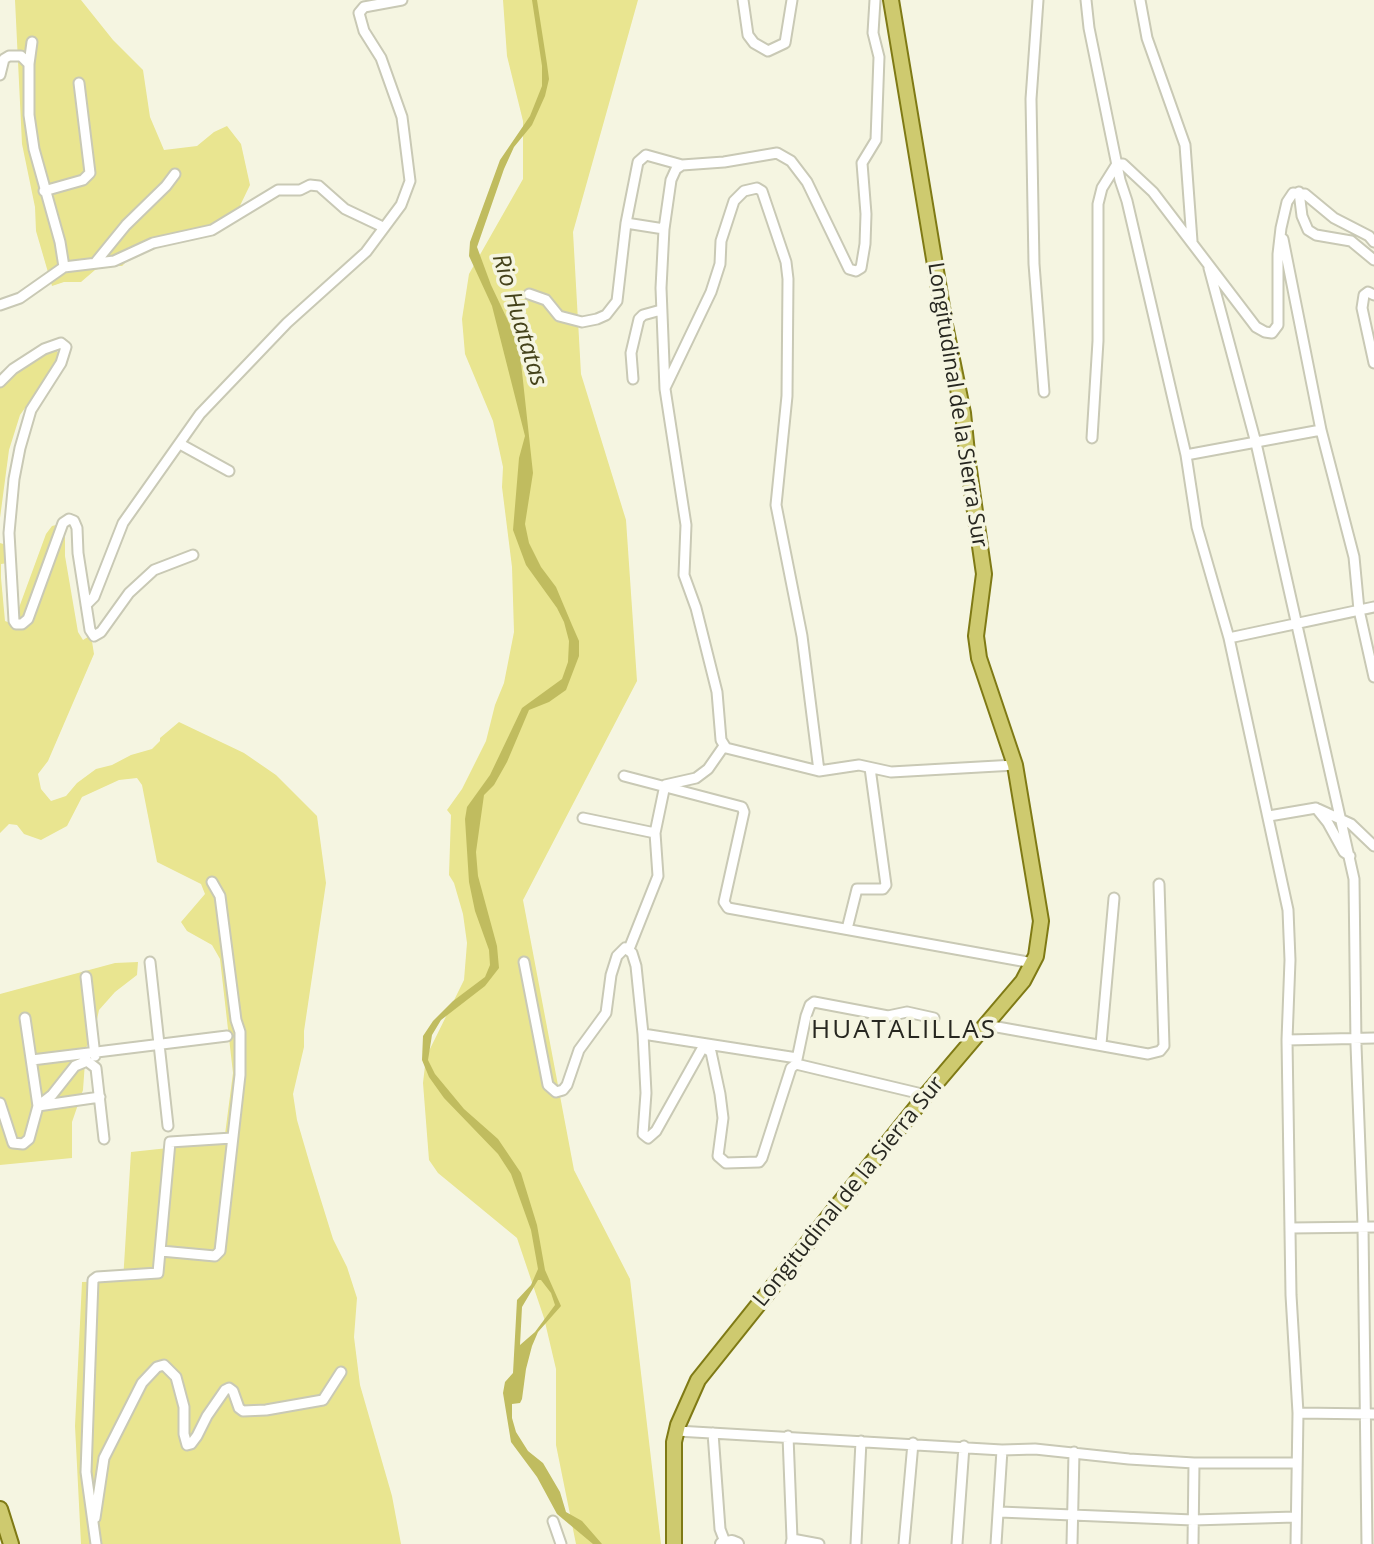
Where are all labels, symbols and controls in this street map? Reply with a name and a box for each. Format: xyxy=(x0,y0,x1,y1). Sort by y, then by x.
water label: Rio Huatatas xyxy=(485,250,553,390)
street label: Longitudinal de la Sierra Sur xyxy=(921,260,993,550)
district label: HUATALILLAS xyxy=(811,1015,997,1047)
street label: Longitudinal de la Sierra Sur xyxy=(748,1072,950,1312)

